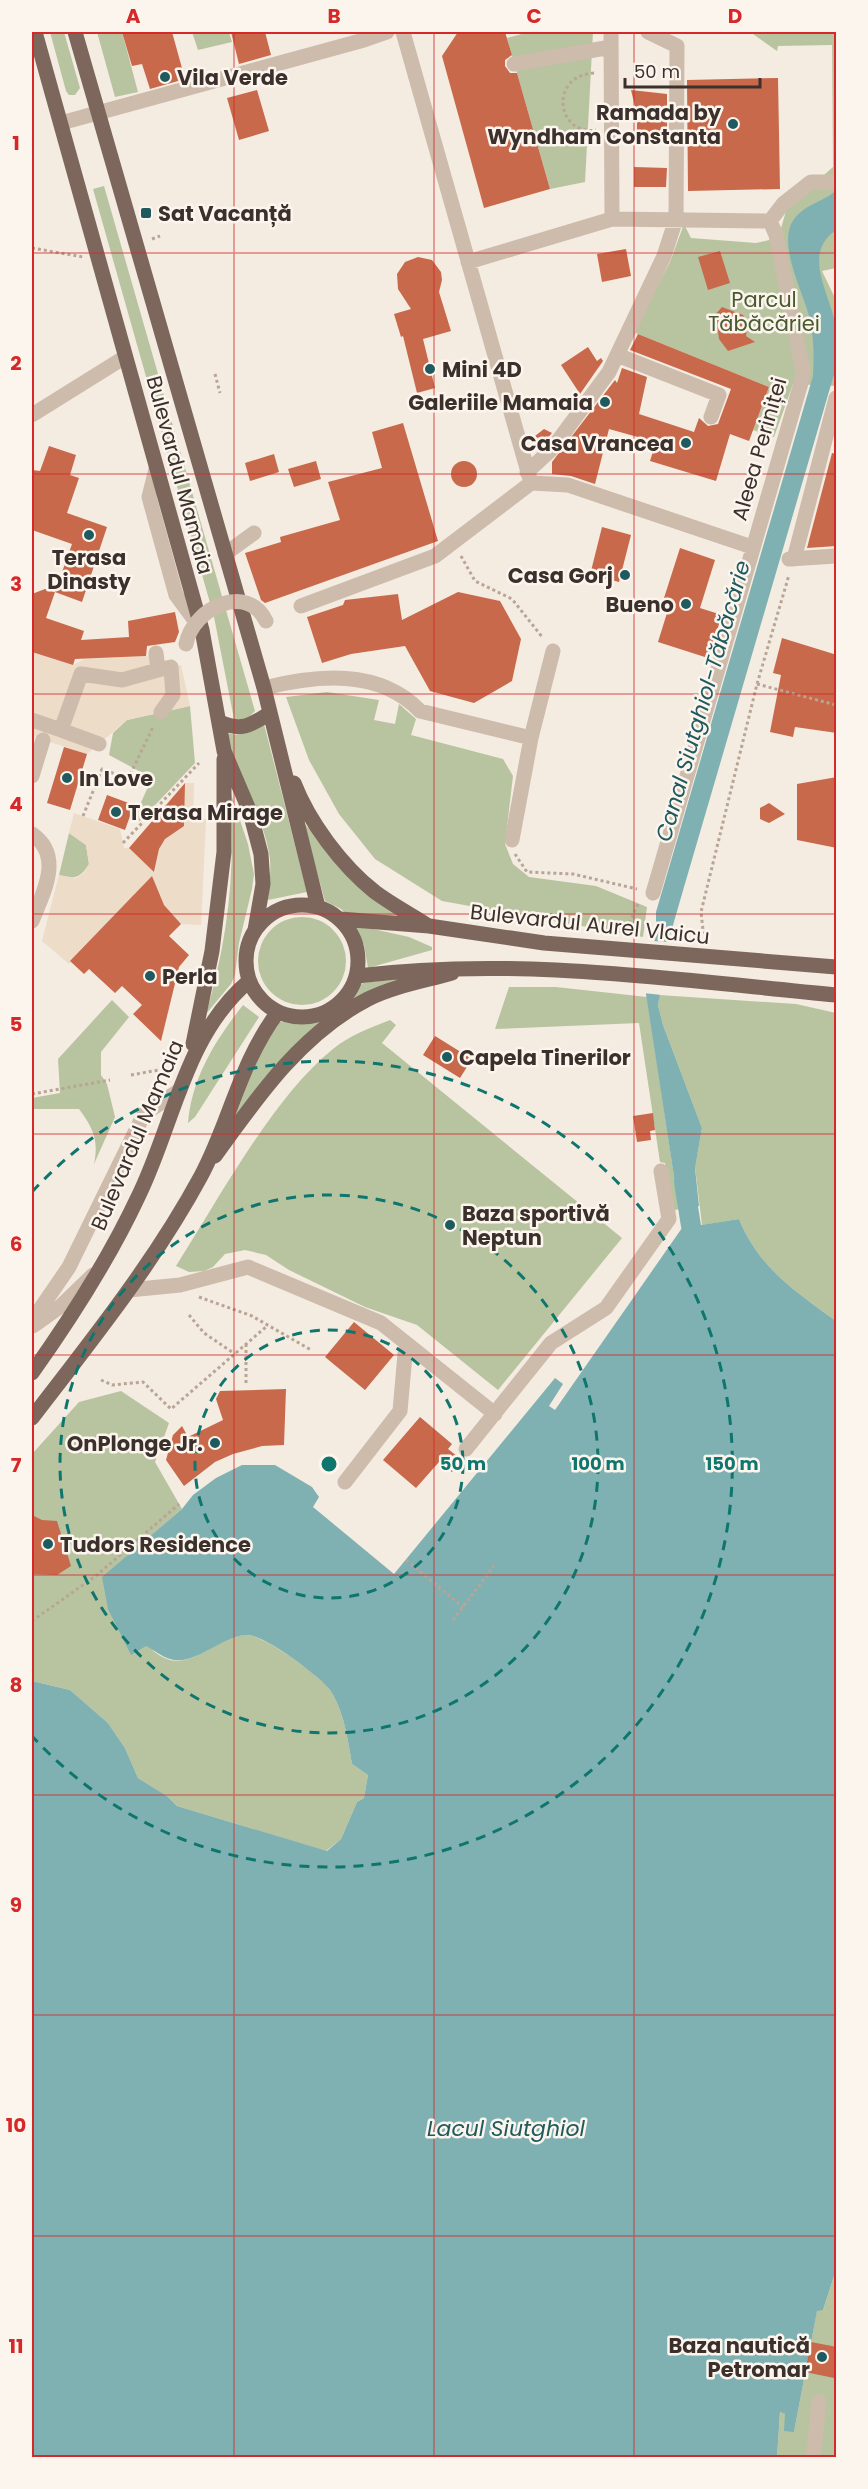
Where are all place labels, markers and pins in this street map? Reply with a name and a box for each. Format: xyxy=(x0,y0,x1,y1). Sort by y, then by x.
place label: Vila Verde xyxy=(177,63,288,92)
marker: Vila Verde xyxy=(158,70,172,84)
place label: Ramada by Wyndham Constanta xyxy=(487,98,722,151)
marker: Ramada by Wyndham Constanta xyxy=(726,117,740,131)
place label: Sat Vacanță xyxy=(158,199,292,228)
marker: Sat Vacanță xyxy=(139,206,153,220)
place label: Mini 4D xyxy=(442,355,522,384)
marker: Mini 4D xyxy=(423,362,437,376)
place label: Galeriile Mamaia xyxy=(408,388,593,417)
marker: Galeriile Mamaia xyxy=(598,395,612,409)
place label: Casa Vrancea xyxy=(521,429,674,458)
marker: Casa Vrancea xyxy=(679,436,693,450)
marker: Terasa Dinasty xyxy=(82,528,96,542)
place label: Terasa Dinasty xyxy=(47,543,131,596)
place label: Casa Gorj xyxy=(508,561,613,590)
marker: Casa Gorj xyxy=(618,568,632,582)
place label: Bueno xyxy=(606,590,674,619)
marker: Bueno xyxy=(679,597,693,611)
place label: In Love xyxy=(79,764,153,793)
marker: In Love xyxy=(60,771,74,785)
place label: Terasa Mirage xyxy=(128,798,283,827)
marker: Terasa Mirage xyxy=(109,805,123,819)
place label: Perla xyxy=(162,962,217,991)
marker: Perla xyxy=(143,969,157,983)
place label: Capela Tinerilor xyxy=(459,1043,631,1072)
marker: Capela Tinerilor xyxy=(440,1050,454,1064)
place label: Baza sportivă Neptun xyxy=(462,1199,610,1252)
marker: Baza sportivă Neptun xyxy=(443,1218,457,1232)
place label: OnPlonge Jr. xyxy=(67,1429,203,1458)
marker: OnPlonge Jr. xyxy=(208,1436,222,1450)
centre of rings xyxy=(319,1454,339,1474)
place label: Tudors Residence xyxy=(60,1530,251,1559)
marker: Tudors Residence xyxy=(41,1537,55,1551)
place label: Baza nautică Petromar xyxy=(669,2331,810,2384)
marker: Baza nautică Petromar xyxy=(815,2350,829,2364)

